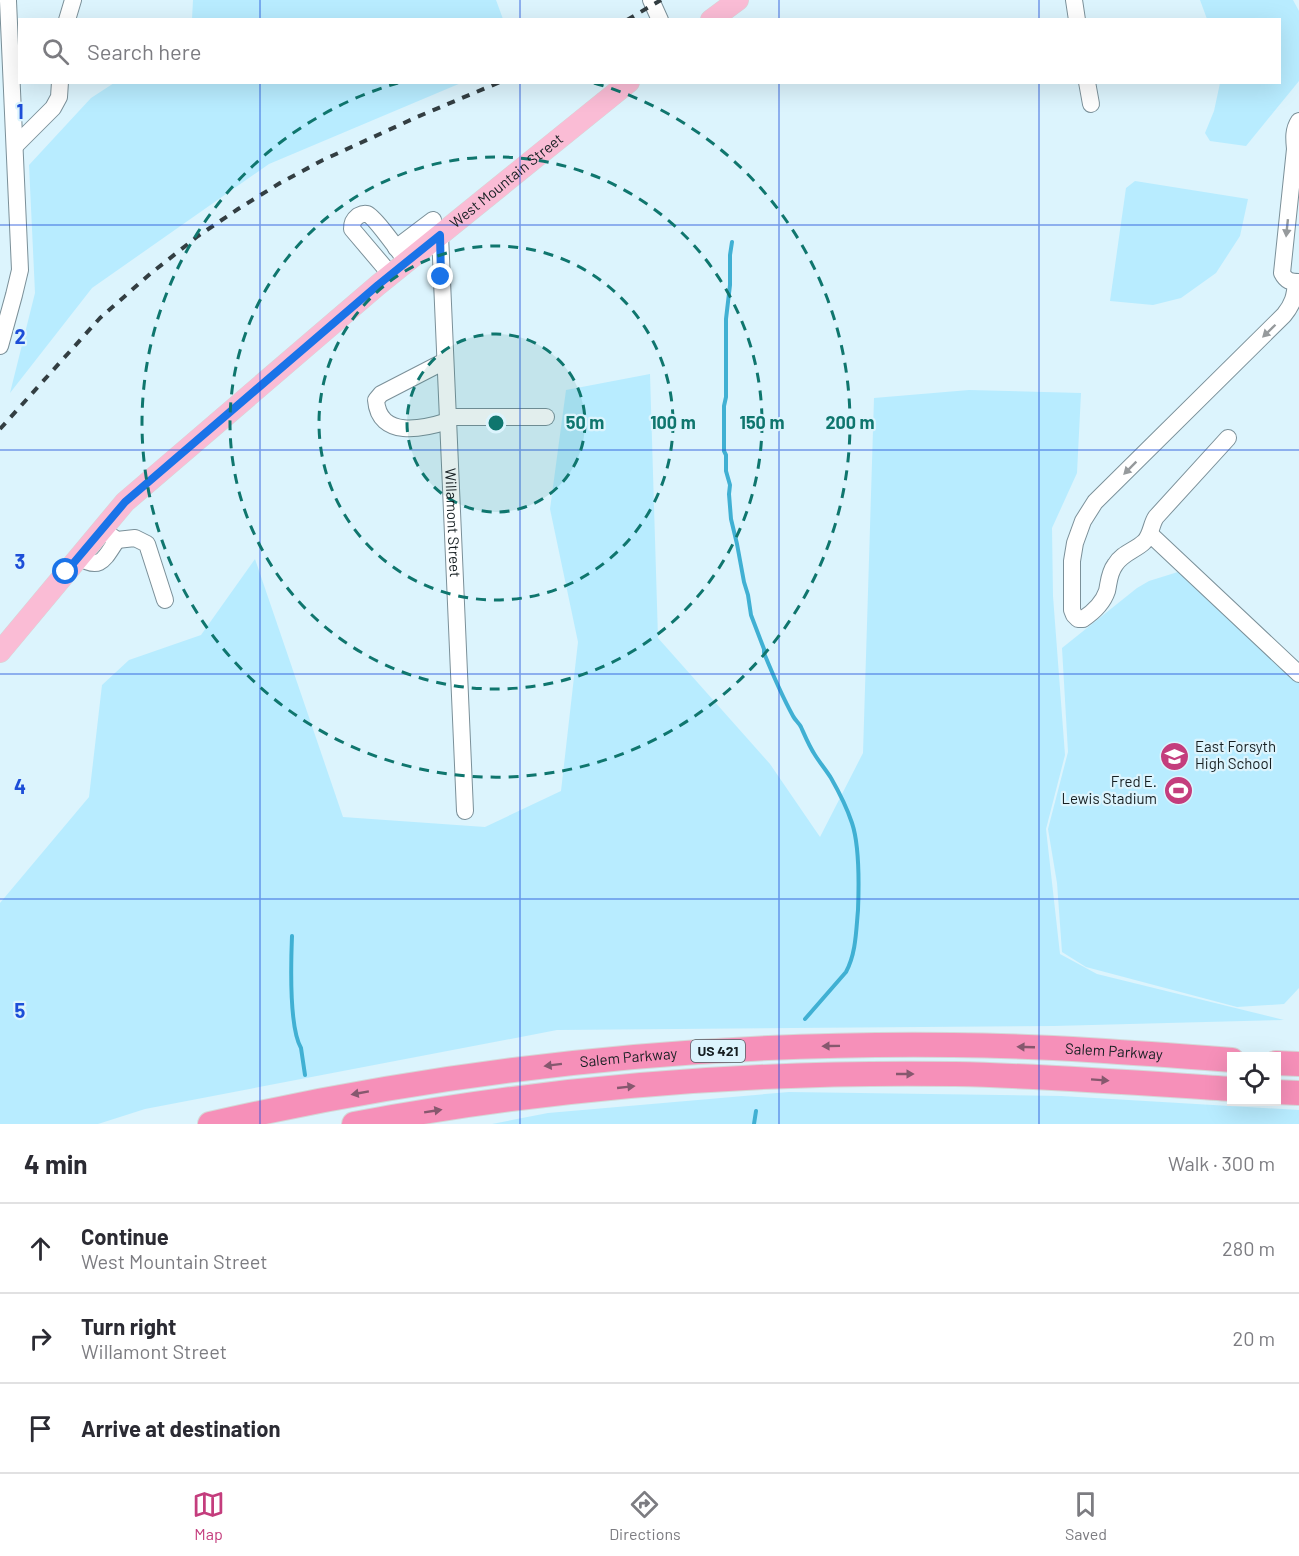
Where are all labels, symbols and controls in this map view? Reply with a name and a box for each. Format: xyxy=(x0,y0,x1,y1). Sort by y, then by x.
search box xyxy=(18,18,1281,84)
icon: search xyxy=(39,35,72,68)
text: Search here xyxy=(87,38,201,64)
text: 1 xyxy=(16,99,24,123)
street label: West Mountain Street xyxy=(446,129,566,231)
one-way arrow xyxy=(1282,218,1292,237)
route end xyxy=(427,263,453,289)
one-way arrow xyxy=(1262,323,1276,337)
text: 2 xyxy=(14,324,26,348)
text: 50 m xyxy=(566,411,604,433)
text: 100 m xyxy=(650,411,696,433)
text: 150 m xyxy=(740,411,784,433)
text: 200 m xyxy=(825,411,875,433)
centre of rings xyxy=(486,413,506,433)
one-way arrow xyxy=(1123,460,1137,474)
street label: Willamont Street xyxy=(442,468,465,578)
text: 3 xyxy=(15,549,25,573)
route start xyxy=(52,558,78,584)
place label: East Forsyth High School xyxy=(1195,737,1276,772)
school or university icon: East Forsyth High School xyxy=(1158,740,1190,772)
place label: Fred E. Lewis Stadium xyxy=(1061,772,1157,807)
text: 4 xyxy=(14,774,26,798)
sports icon: Fred E. Lewis Stadium xyxy=(1162,775,1194,807)
text: 5 xyxy=(15,998,26,1022)
street label: Salem Parkway xyxy=(1065,1039,1164,1063)
road number: US 421 xyxy=(691,1040,745,1062)
one-way arrow xyxy=(822,1041,841,1051)
one-way arrow xyxy=(1017,1043,1036,1052)
street label: Salem Parkway xyxy=(579,1044,678,1070)
map controls xyxy=(1227,1052,1281,1106)
button: locate xyxy=(1227,1052,1281,1106)
one-way arrow xyxy=(544,1060,563,1070)
one-way arrow xyxy=(895,1069,914,1079)
one-way arrow xyxy=(1090,1075,1109,1085)
one-way arrow xyxy=(617,1082,636,1092)
one-way arrow xyxy=(351,1089,370,1098)
one-way arrow xyxy=(423,1106,442,1115)
text: 4 min xyxy=(24,1148,88,1179)
text: Walk · 300 m xyxy=(1168,1151,1275,1175)
text: Continue xyxy=(81,1223,169,1249)
icon: ahead xyxy=(24,1232,57,1265)
text: 280 m xyxy=(1222,1236,1275,1260)
text: West Mountain Street xyxy=(81,1249,268,1273)
text: Turn right xyxy=(81,1313,176,1339)
icon: right xyxy=(24,1322,57,1355)
text: 20 m xyxy=(1232,1326,1275,1350)
text: Willamont Street xyxy=(81,1339,227,1363)
icon: arrive xyxy=(24,1412,57,1445)
text: Arrive at destination xyxy=(81,1415,280,1441)
tab: Map xyxy=(192,1488,225,1543)
tab: Directions xyxy=(609,1488,681,1543)
tab: Saved xyxy=(1065,1488,1107,1543)

